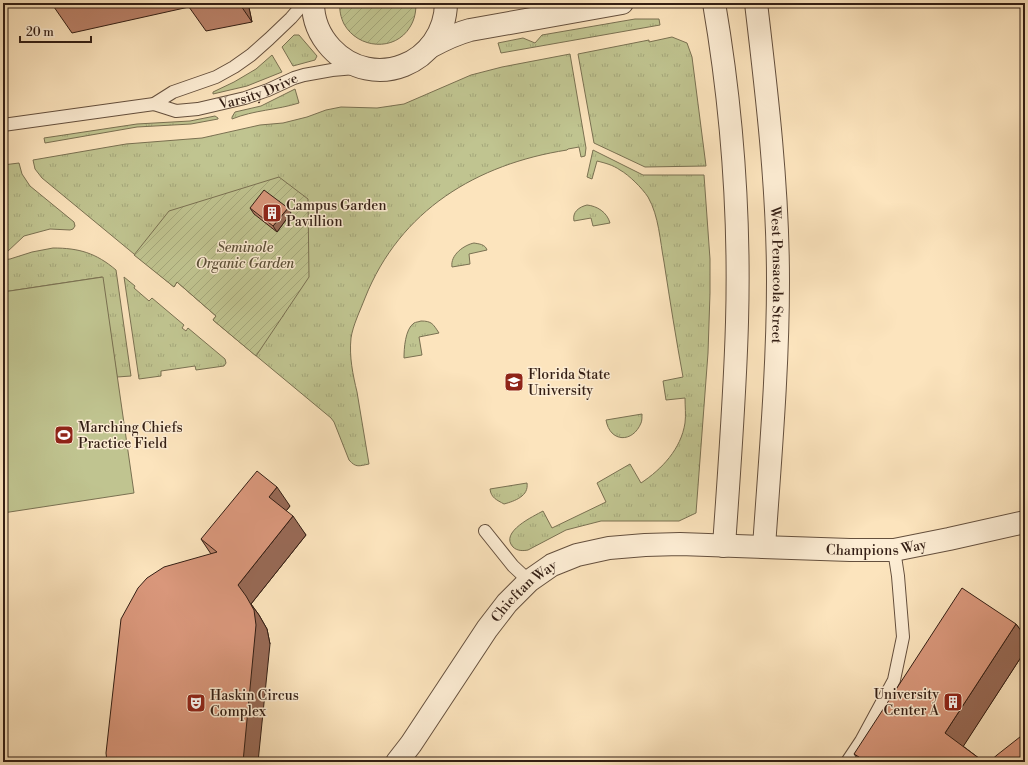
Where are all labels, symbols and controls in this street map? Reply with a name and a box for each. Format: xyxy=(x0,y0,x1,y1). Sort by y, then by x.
scale bar xyxy=(20,18,91,44)
text: 20 m xyxy=(26,25,54,40)
street label: Varsity Drive xyxy=(216,69,301,114)
place label: Campus Garden Pavillion xyxy=(286,197,387,231)
building icon: Campus Garden Pavillion xyxy=(261,202,283,224)
street label: West Pensacola Street xyxy=(766,205,786,344)
park label: Seminole Organic Garden xyxy=(196,239,294,273)
place label: Florida State University xyxy=(528,366,610,400)
school or university icon: Florida State University xyxy=(503,371,525,393)
place label: Marching Chiefs Practice Field xyxy=(78,419,183,453)
sports icon: Marching Chiefs Practice Field xyxy=(53,424,75,446)
street label: Champions Way xyxy=(826,536,928,560)
street label: Chieftan Way xyxy=(487,556,559,626)
place label: University Center A xyxy=(874,686,939,720)
place label: Haskin Circus Complex xyxy=(210,687,299,721)
building icon: University Center A xyxy=(942,691,964,713)
theatre icon: Haskin Circus Complex xyxy=(185,692,207,714)

